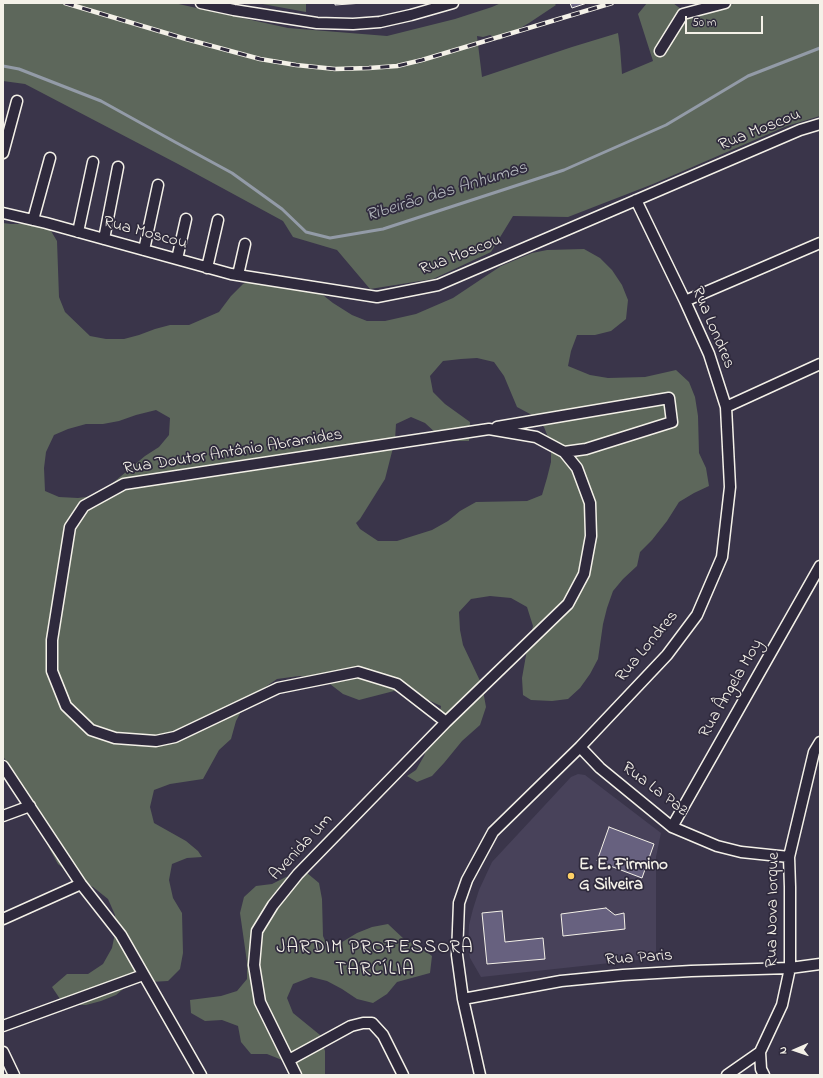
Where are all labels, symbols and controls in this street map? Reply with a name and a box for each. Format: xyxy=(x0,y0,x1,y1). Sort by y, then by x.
scale bar xyxy=(687,8,765,34)
text: 50 m xyxy=(692,14,716,32)
street label: Rua Moscou xyxy=(716,105,804,157)
water label: Ribeirão das Anhumas xyxy=(364,158,530,228)
street label: Rua Moscou xyxy=(101,213,189,255)
street label: Rua Moscou xyxy=(417,231,505,281)
street label: Rua Londres xyxy=(686,284,738,372)
street label: Rua Doutor Antônio Abramides xyxy=(122,426,344,480)
street label: Rua Londres xyxy=(612,607,684,687)
street label: Rua Ângela Moy xyxy=(696,636,768,742)
street label: Rua La Paz xyxy=(617,759,691,821)
street label: Avenida Um xyxy=(266,811,338,885)
street label: Rua Nova Iorque xyxy=(763,852,785,968)
place label: E. E. Firmino G Silveira xyxy=(579,856,668,896)
marker: E. E. Firmino G Silveira xyxy=(566,871,576,881)
district label: JARDIM PROFESSORA TARCÍLIA xyxy=(276,938,474,982)
street label: Rua Paris xyxy=(605,946,673,972)
north arrow xyxy=(775,1030,815,1070)
text: N xyxy=(775,1046,791,1054)

